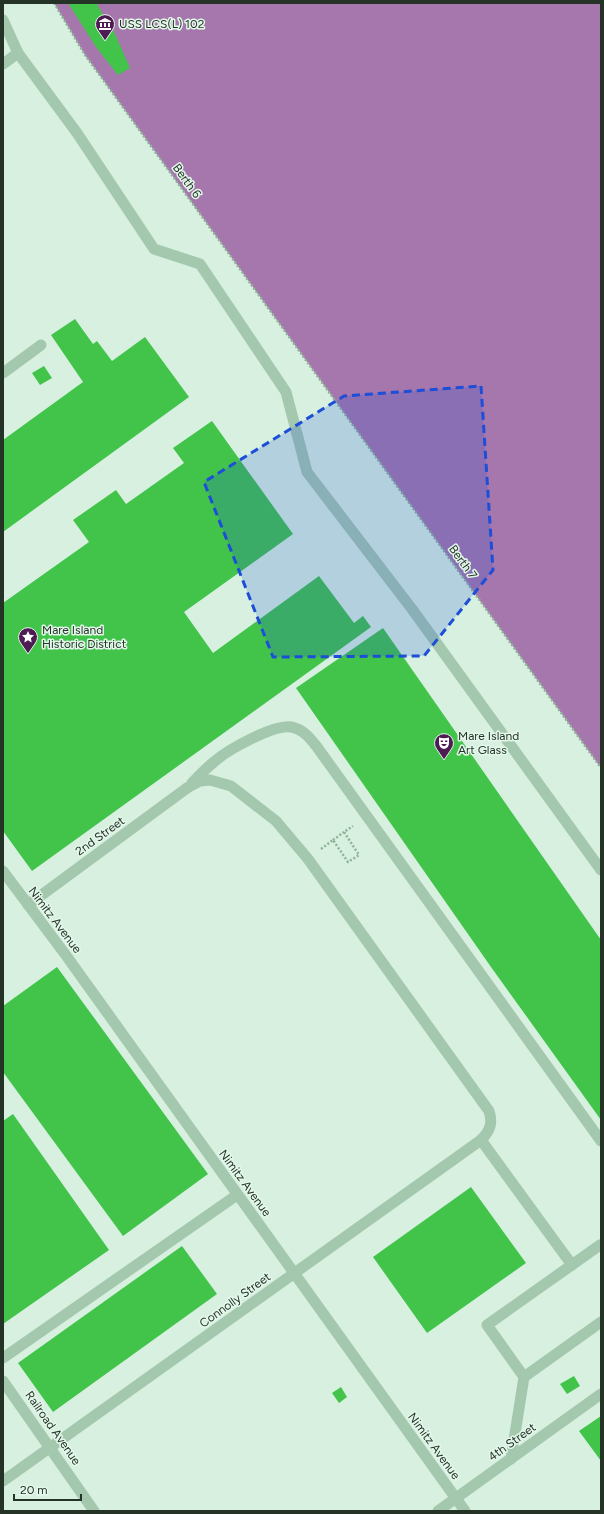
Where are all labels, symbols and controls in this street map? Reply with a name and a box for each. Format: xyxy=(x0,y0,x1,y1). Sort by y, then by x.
museum icon: USS LCS(L) 102 xyxy=(94,13,116,41)
place label: USS LCS(L) 102 xyxy=(119,17,204,31)
street label: Berth 6 xyxy=(170,161,204,201)
street label: Berth 7 xyxy=(446,542,480,582)
place label: Mare Island Historic District xyxy=(42,623,127,651)
place icon: Mare Island Historic District xyxy=(17,626,39,654)
place label: Mare Island Art Glass xyxy=(458,729,519,757)
theatre icon: Mare Island Art Glass xyxy=(433,732,455,760)
street label: 2nd Street xyxy=(73,813,128,858)
street label: Nimitz Avenue xyxy=(26,884,85,956)
street label: Nimitz Avenue xyxy=(216,1147,274,1219)
street label: Connolly Street xyxy=(197,1269,274,1330)
street label: Railroad Avenue xyxy=(22,1388,84,1468)
street label: Nimitz Avenue xyxy=(405,1410,463,1482)
street label: 4th Street xyxy=(486,1420,539,1464)
scale bar xyxy=(14,1476,81,1502)
text: 20 m xyxy=(20,1483,48,1497)

